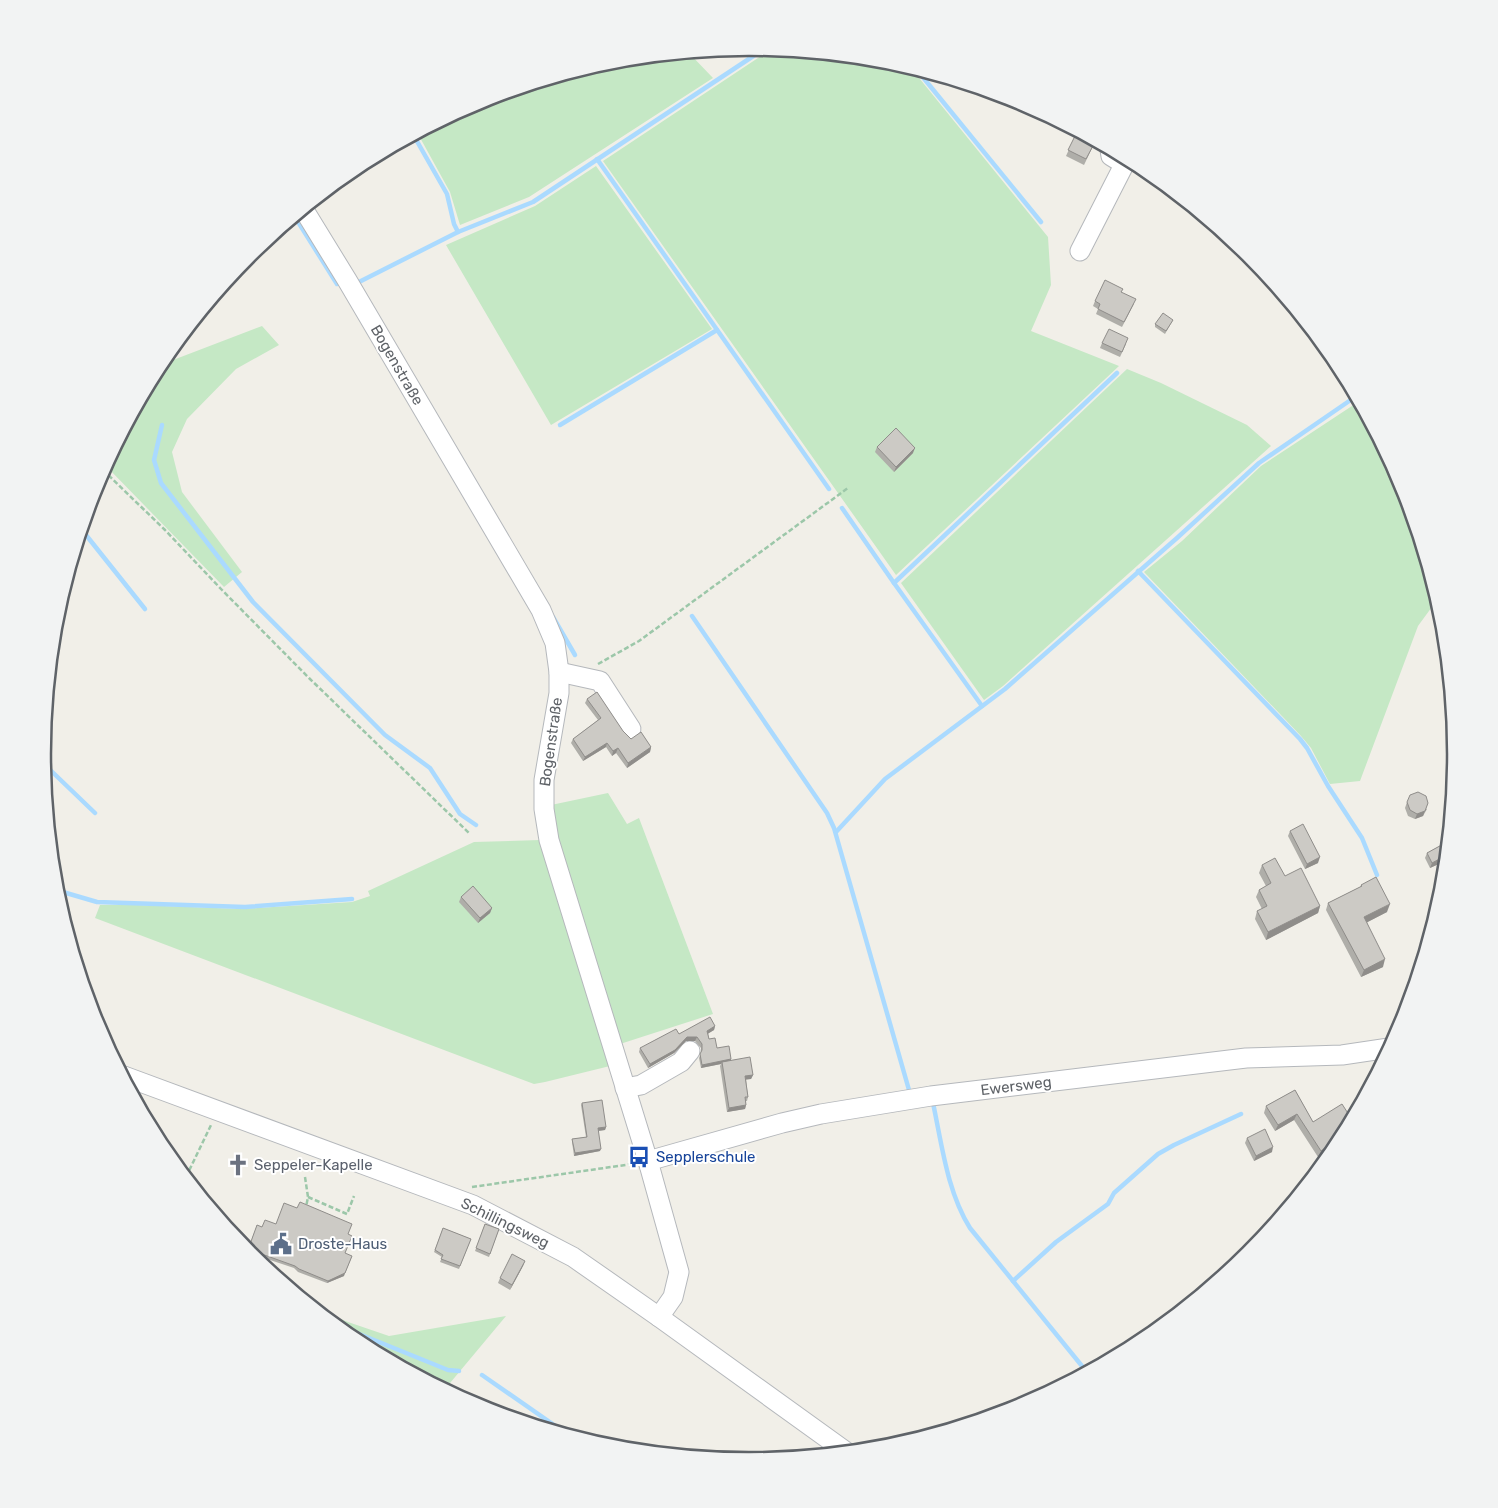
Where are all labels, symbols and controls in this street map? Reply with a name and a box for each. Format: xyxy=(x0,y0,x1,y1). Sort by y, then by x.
street label: Bogenstraße xyxy=(367,322,427,408)
street label: Bogenstraße xyxy=(536,696,566,788)
street label: Ewersweg xyxy=(979,1073,1053,1099)
bus stop icon: Sepplerschule xyxy=(626,1144,652,1170)
place label: Sepplerschule xyxy=(656,1148,756,1166)
church icon: Seppeler-Kapelle xyxy=(225,1152,251,1178)
place label: Seppeler-Kapelle xyxy=(254,1156,373,1174)
street label: Schillingsweg xyxy=(458,1194,552,1252)
public building icon: Droste-Haus xyxy=(268,1231,294,1257)
place label: Droste-Haus xyxy=(298,1235,388,1253)

